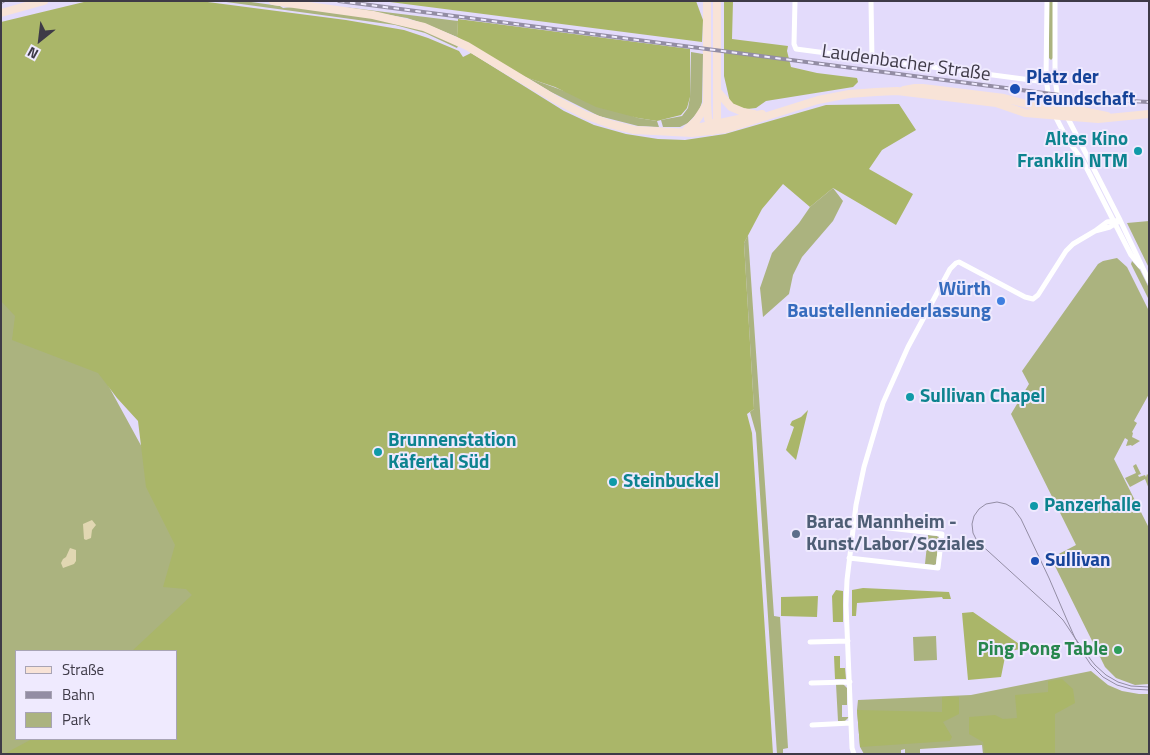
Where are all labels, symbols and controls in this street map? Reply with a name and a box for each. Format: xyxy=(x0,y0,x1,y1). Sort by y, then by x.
north arrow xyxy=(15,15,65,65)
street label: Laudenbacher Straße xyxy=(820,41,992,87)
text: N xyxy=(23,42,42,65)
place label: Platz der Freundschaft xyxy=(1026,67,1135,111)
marker: Platz der Freundschaft xyxy=(1008,82,1022,96)
place label: Altes Kino Franklin NTM xyxy=(1017,129,1128,173)
marker: Altes Kino Franklin NTM xyxy=(1132,145,1144,157)
place label: Würth Baustellenniederlassung xyxy=(787,279,991,323)
marker: Würth Baustellenniederlassung xyxy=(995,295,1007,307)
place label: Sullivan Chapel xyxy=(920,386,1045,408)
marker: Sullivan Chapel xyxy=(904,391,916,403)
place label: Brunnenstation Käfertal Süd xyxy=(388,430,516,474)
marker: Brunnenstation Käfertal Süd xyxy=(372,446,384,458)
place label: Steinbuckel xyxy=(623,471,719,493)
marker: Steinbuckel xyxy=(607,476,619,488)
place label: Panzerhalle xyxy=(1044,495,1141,517)
marker: Panzerhalle xyxy=(1028,500,1040,512)
place label: Barac Mannheim - Kunst/Labor/Soziales xyxy=(806,512,985,556)
marker: Barac Mannheim - Kunst/Labor/Soziales xyxy=(790,528,802,540)
place label: Sullivan xyxy=(1045,550,1111,572)
marker: Sullivan xyxy=(1029,555,1041,567)
place label: Ping Pong Table xyxy=(977,639,1108,661)
marker: Ping Pong Table xyxy=(1112,644,1124,656)
legend xyxy=(15,650,178,740)
text: Straße xyxy=(62,658,104,681)
text: Bahn xyxy=(62,683,95,706)
text: Park xyxy=(62,708,91,731)

